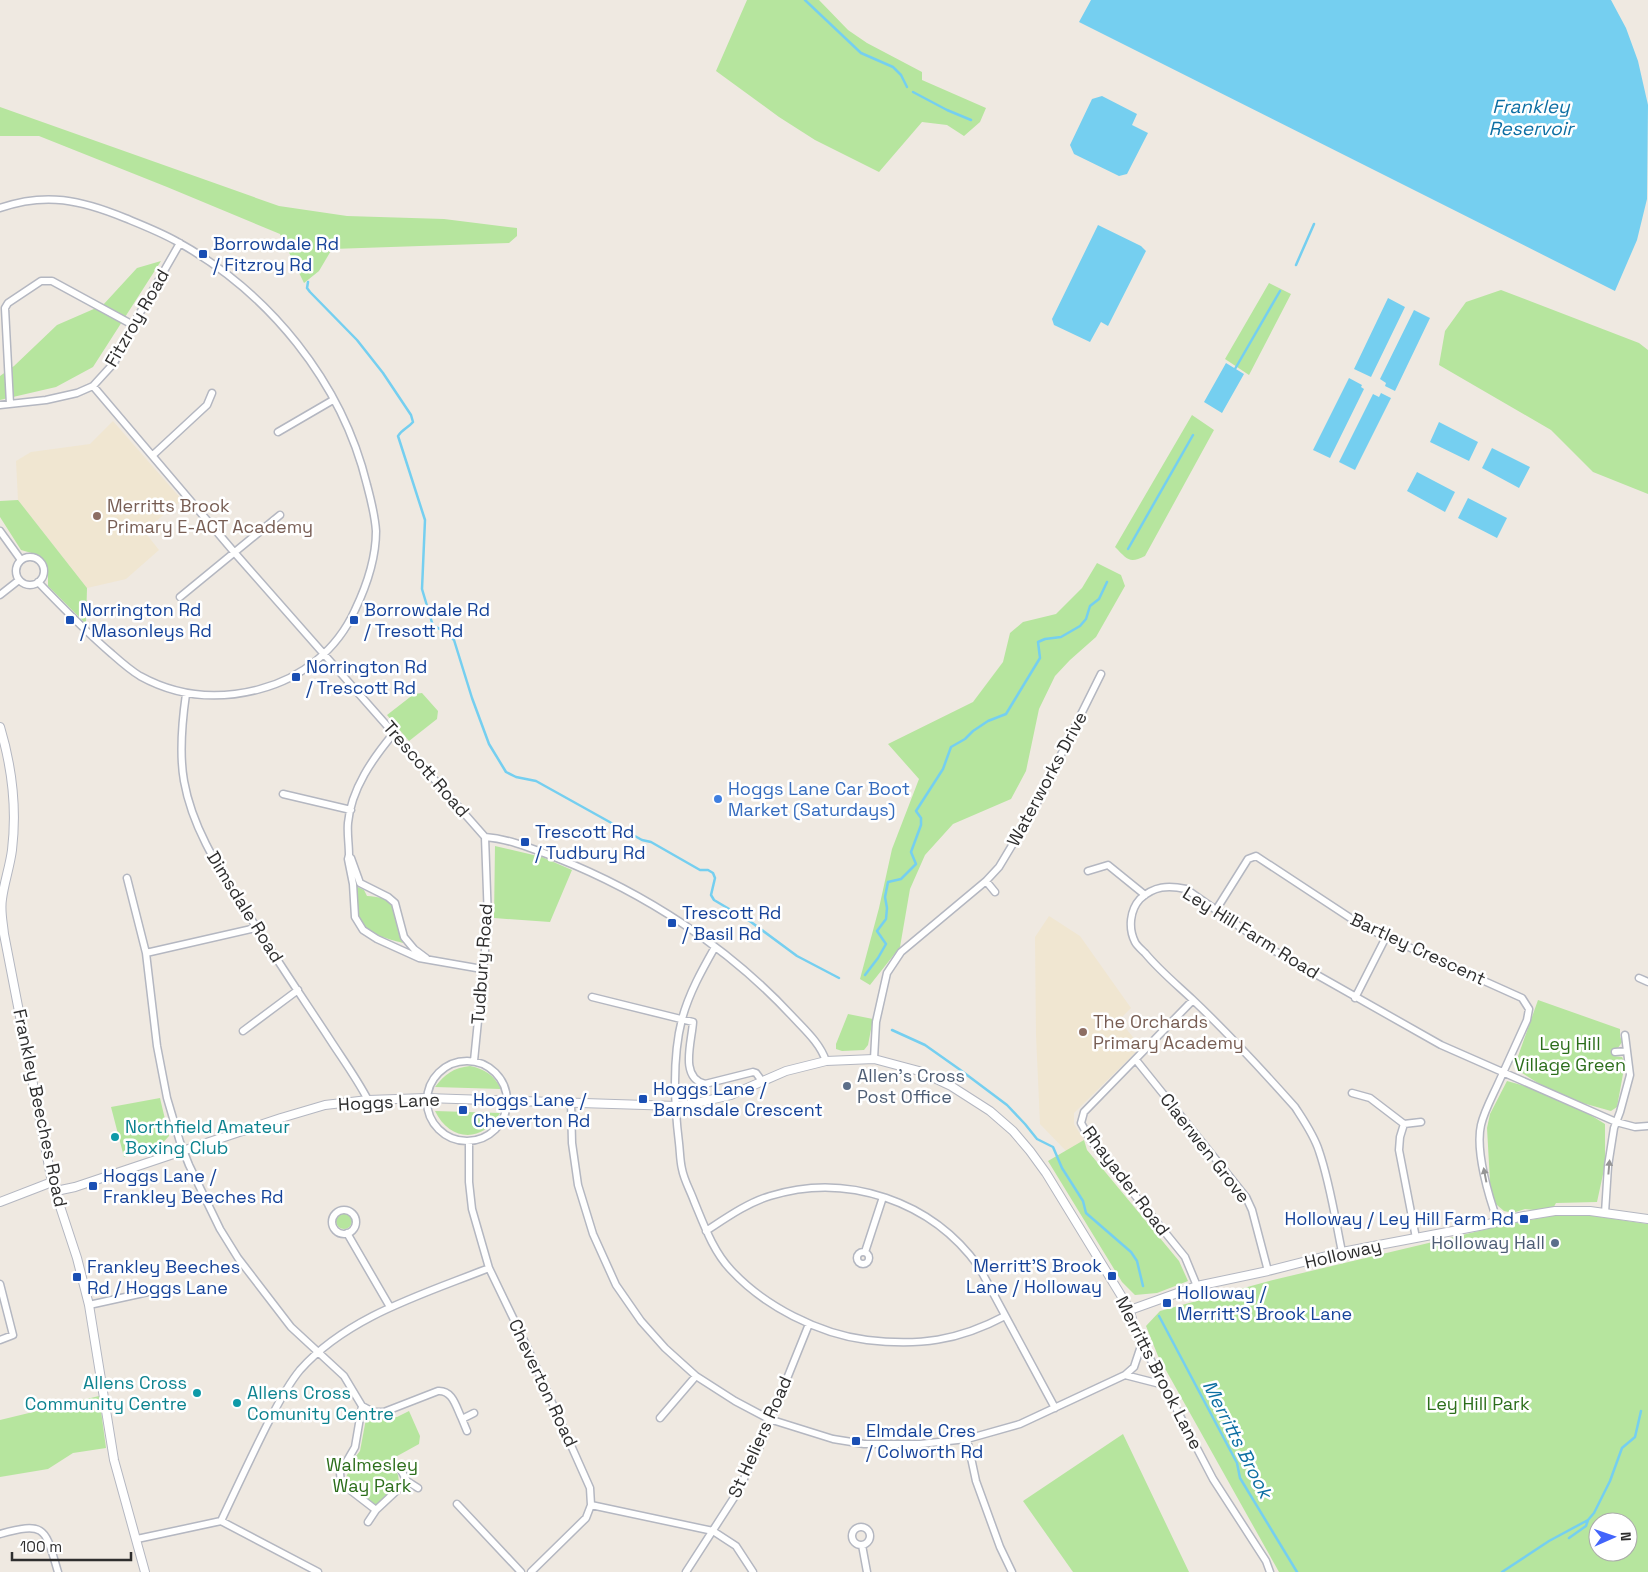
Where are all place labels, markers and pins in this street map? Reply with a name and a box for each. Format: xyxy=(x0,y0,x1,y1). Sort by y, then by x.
place label: Borrowdale Rd / Fitzroy Rd xyxy=(213,232,339,276)
marker: Borrowdale Rd / Fitzroy Rd xyxy=(197,248,209,260)
place label: Merritts Brook Primary E-ACT Academy xyxy=(107,494,313,538)
marker: Merritts Brook Primary E-ACT Academy xyxy=(91,510,103,522)
place label: Norrington Rd / Masonleys Rd xyxy=(80,598,212,642)
place label: Borrowdale Rd / Tresott Rd xyxy=(364,598,490,642)
marker: Norrington Rd / Masonleys Rd xyxy=(64,614,76,626)
marker: Borrowdale Rd / Tresott Rd xyxy=(348,614,360,626)
place label: Norrington Rd / Trescott Rd xyxy=(306,655,427,699)
marker: Norrington Rd / Trescott Rd xyxy=(290,671,302,683)
place label: Hoggs Lane Car Boot Market (Saturdays) xyxy=(728,777,910,821)
marker: Hoggs Lane Car Boot Market (Saturdays) xyxy=(712,793,724,805)
place label: Trescott Rd / Tudbury Rd xyxy=(535,820,646,864)
marker: Trescott Rd / Tudbury Rd xyxy=(519,836,531,848)
place label: Trescott Rd / Basil Rd xyxy=(682,901,781,945)
marker: Trescott Rd / Basil Rd xyxy=(666,917,678,929)
place label: The Orchards Primary Academy xyxy=(1093,1010,1244,1054)
marker: The Orchards Primary Academy xyxy=(1077,1026,1089,1038)
place label: Allen's Cross Post Office xyxy=(857,1064,965,1108)
place label: Hoggs Lane / Barnsdale Crescent xyxy=(653,1077,823,1121)
marker: Allen's Cross Post Office xyxy=(841,1080,853,1092)
place label: Hoggs Lane / Cheverton Rd xyxy=(473,1088,590,1132)
marker: Hoggs Lane / Barnsdale Crescent xyxy=(637,1093,649,1105)
marker: Hoggs Lane / Cheverton Rd xyxy=(457,1104,469,1116)
place label: Northfield Amateur Boxing Club xyxy=(125,1115,290,1159)
marker: Northfield Amateur Boxing Club xyxy=(109,1131,121,1143)
place label: Hoggs Lane / Frankley Beeches Rd xyxy=(103,1164,284,1208)
marker: Hoggs Lane / Frankley Beeches Rd xyxy=(87,1180,99,1192)
place label: Holloway / Ley Hill Farm Rd xyxy=(1284,1207,1514,1230)
marker: Holloway / Ley Hill Farm Rd xyxy=(1518,1213,1530,1225)
place label: Holloway Hall xyxy=(1431,1231,1545,1254)
marker: Holloway Hall xyxy=(1549,1237,1561,1249)
place label: Merritt'S Brook Lane / Holloway xyxy=(966,1254,1102,1298)
place label: Frankley Beeches Rd / Hoggs Lane xyxy=(87,1255,240,1299)
marker: Merritt'S Brook Lane / Holloway xyxy=(1106,1270,1118,1282)
marker: Frankley Beeches Rd / Hoggs Lane xyxy=(71,1271,83,1283)
place label: Holloway / Merritt'S Brook Lane xyxy=(1177,1281,1352,1325)
marker: Holloway / Merritt'S Brook Lane xyxy=(1161,1297,1173,1309)
place label: Allens Cross Community Centre xyxy=(25,1371,187,1415)
place label: Allens Cross Comunity Centre xyxy=(247,1381,394,1425)
marker: Allens Cross Community Centre xyxy=(191,1387,203,1399)
marker: Allens Cross Comunity Centre xyxy=(231,1397,243,1409)
place label: Elmdale Cres / Colworth Rd xyxy=(866,1419,983,1463)
marker: Elmdale Cres / Colworth Rd xyxy=(850,1435,862,1447)

